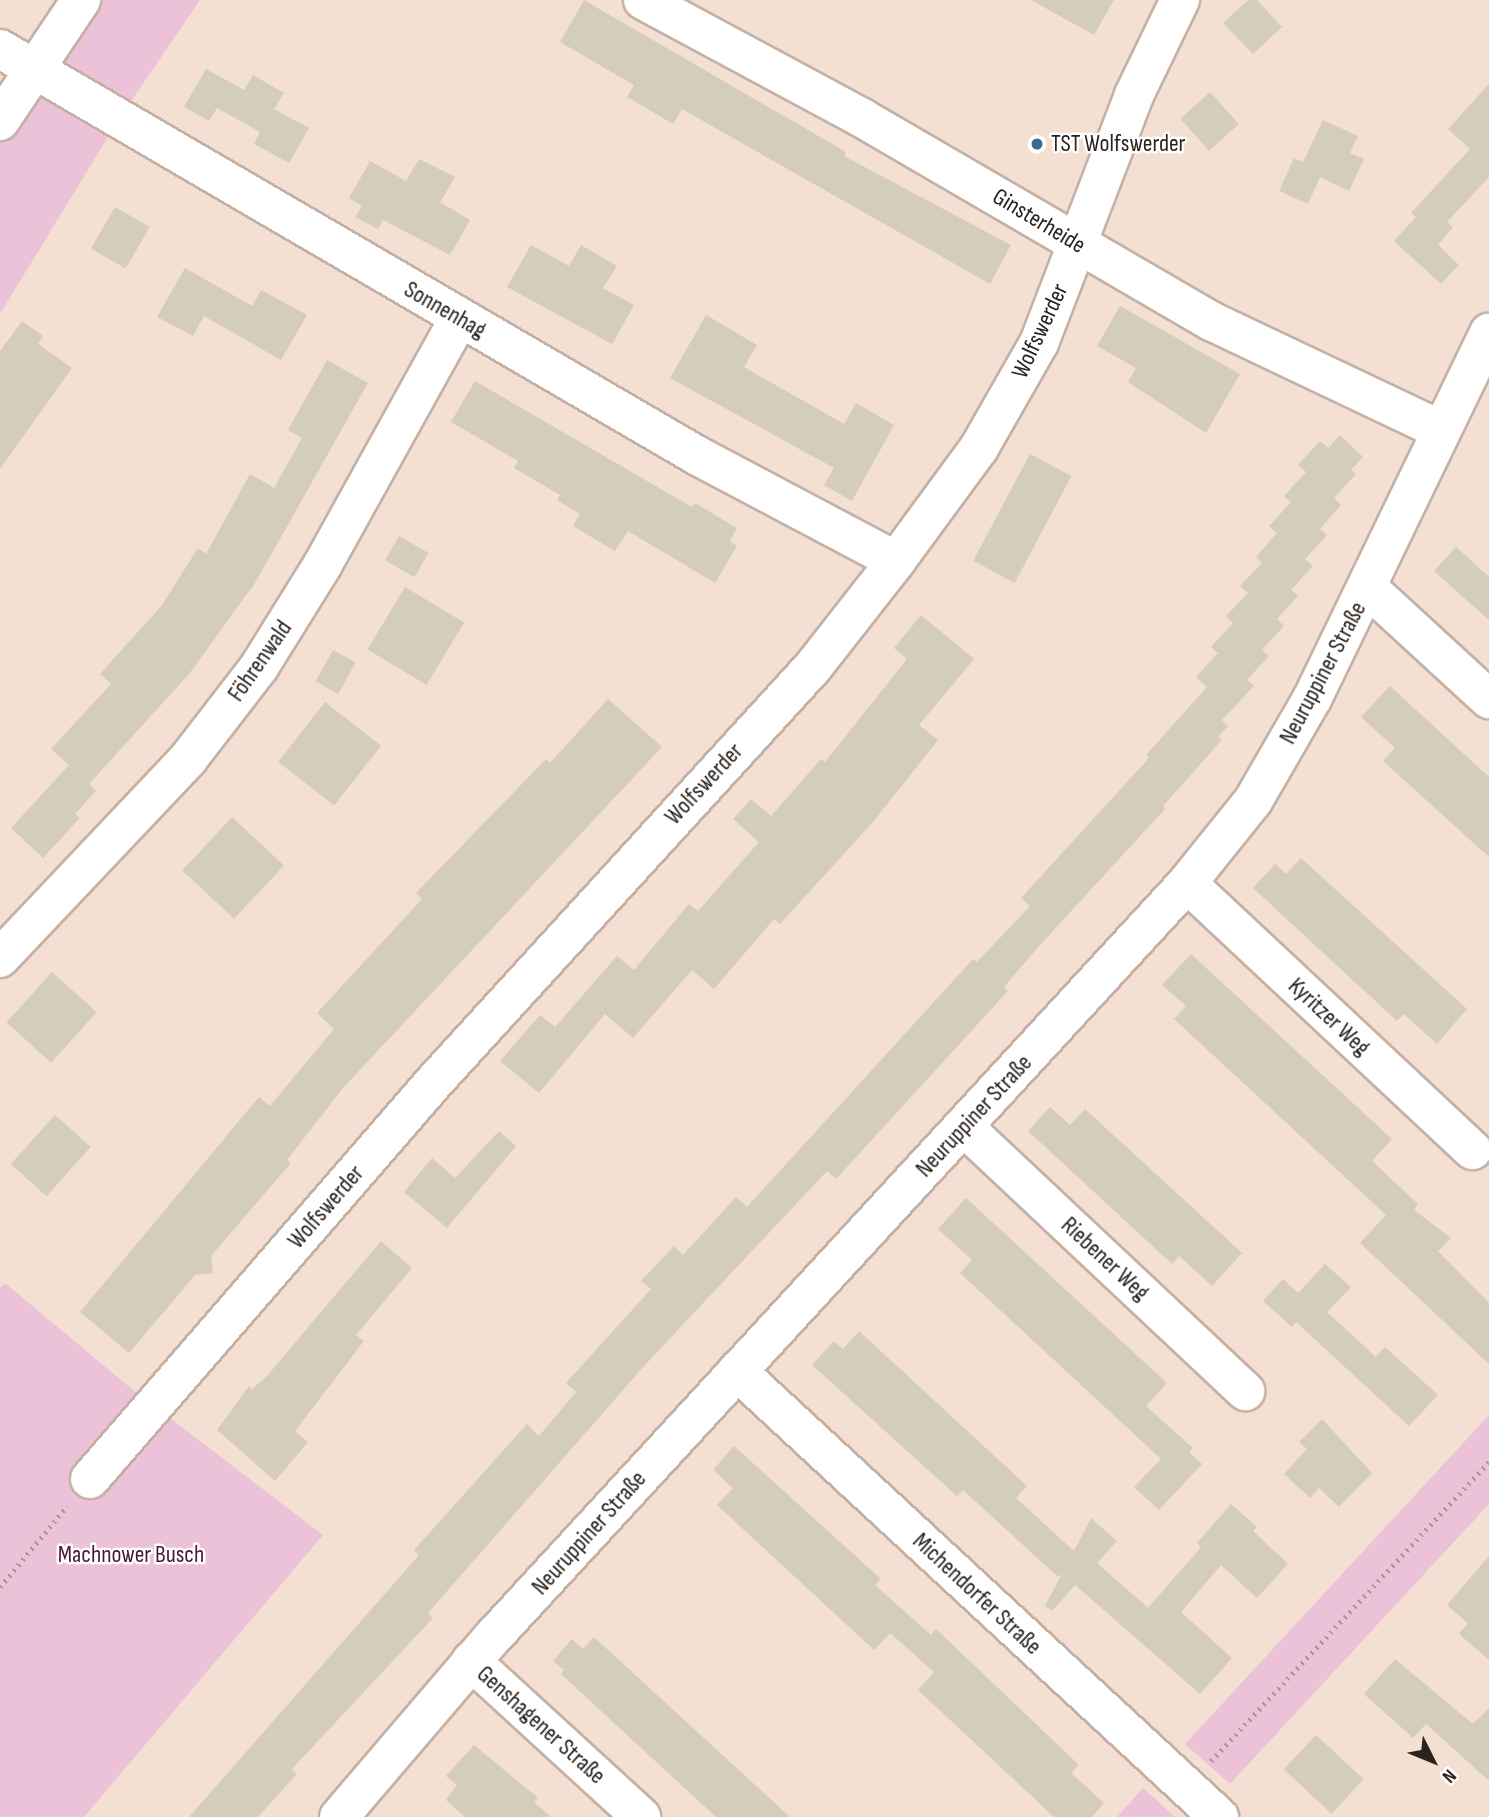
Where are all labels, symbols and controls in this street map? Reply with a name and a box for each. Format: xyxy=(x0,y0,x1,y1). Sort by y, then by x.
place label: TST Wolfswerder xyxy=(1051,130,1185,158)
marker: TST Wolfswerder xyxy=(1029,136,1045,152)
street label: Ginsterheide xyxy=(987,182,1091,260)
street label: Sonnenhag xyxy=(399,275,491,345)
street label: Wolfswerder xyxy=(1006,279,1074,383)
street label: Neuruppiner Straße xyxy=(1273,597,1373,749)
street label: Föhrenwald xyxy=(222,615,298,707)
street label: Wolfswerder xyxy=(659,737,749,831)
street label: Kyritzer Weg xyxy=(1282,972,1376,1062)
street label: Neuruppiner Straße xyxy=(910,1049,1038,1183)
street label: Wolfswerder xyxy=(282,1159,370,1255)
street label: Riebener Weg xyxy=(1055,1211,1155,1307)
street label: Neuruppiner Straße xyxy=(526,1465,652,1601)
street label: Michendorfer Straße xyxy=(907,1527,1047,1661)
park label: Machnower Busch xyxy=(58,1541,204,1569)
street label: Genshagener Straße xyxy=(471,1660,611,1790)
north arrow xyxy=(1398,1726,1468,1796)
text: N xyxy=(1437,1764,1461,1787)

